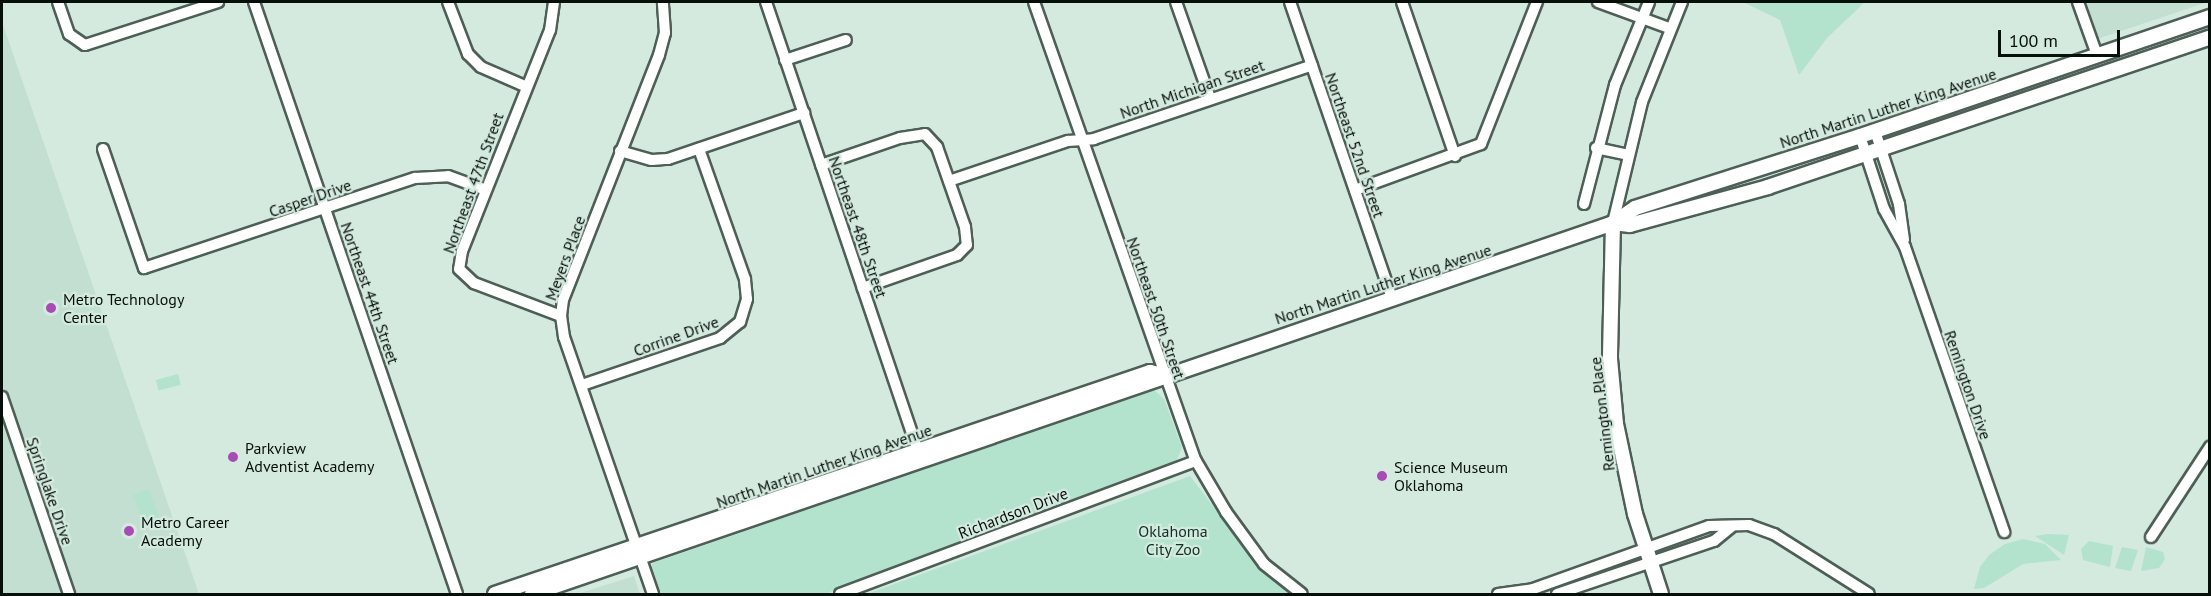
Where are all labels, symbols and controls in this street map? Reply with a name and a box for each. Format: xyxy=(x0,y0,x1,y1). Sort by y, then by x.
scale bar xyxy=(2001,18,2122,56)
text: 100 m xyxy=(2009,29,2058,52)
street label: North Michigan Street xyxy=(1117,55,1267,123)
street label: North Martin Luther King Avenue xyxy=(1777,64,1999,152)
street label: Northeast 52nd Street xyxy=(1321,70,1389,220)
street label: Northeast 47th Street xyxy=(439,110,507,256)
street label: Northeast 48th Street xyxy=(825,154,891,300)
street label: Casper Drive xyxy=(266,175,354,221)
street label: Meyers Place xyxy=(541,213,589,303)
street label: Northeast 44th Street xyxy=(337,220,403,366)
street label: Northeast 50th Street xyxy=(1123,235,1189,381)
street label: North Martin Luther King Avenue xyxy=(1272,240,1494,328)
place label: Metro Technology Center xyxy=(63,289,185,327)
marker: Metro Technology Center xyxy=(44,301,58,315)
street label: Corrine Drive xyxy=(631,312,721,360)
street label: Remington Drive xyxy=(1940,328,1996,442)
street label: Remington Place xyxy=(1585,356,1619,472)
street label: North Martin Luther King Avenue xyxy=(713,420,935,512)
street label: Springlake Drive xyxy=(23,435,77,547)
place label: Parkview Adventist Academy xyxy=(245,438,375,476)
marker: Parkview Adventist Academy xyxy=(226,450,240,464)
place label: Science Museum Oklahoma xyxy=(1394,457,1508,495)
marker: Science Museum Oklahoma xyxy=(1375,469,1389,483)
street label: Richardson Drive xyxy=(955,483,1071,543)
place label: Metro Career Academy xyxy=(141,512,229,550)
park label: Oklahoma City Zoo xyxy=(1138,521,1208,559)
marker: Metro Career Academy xyxy=(122,524,136,538)

